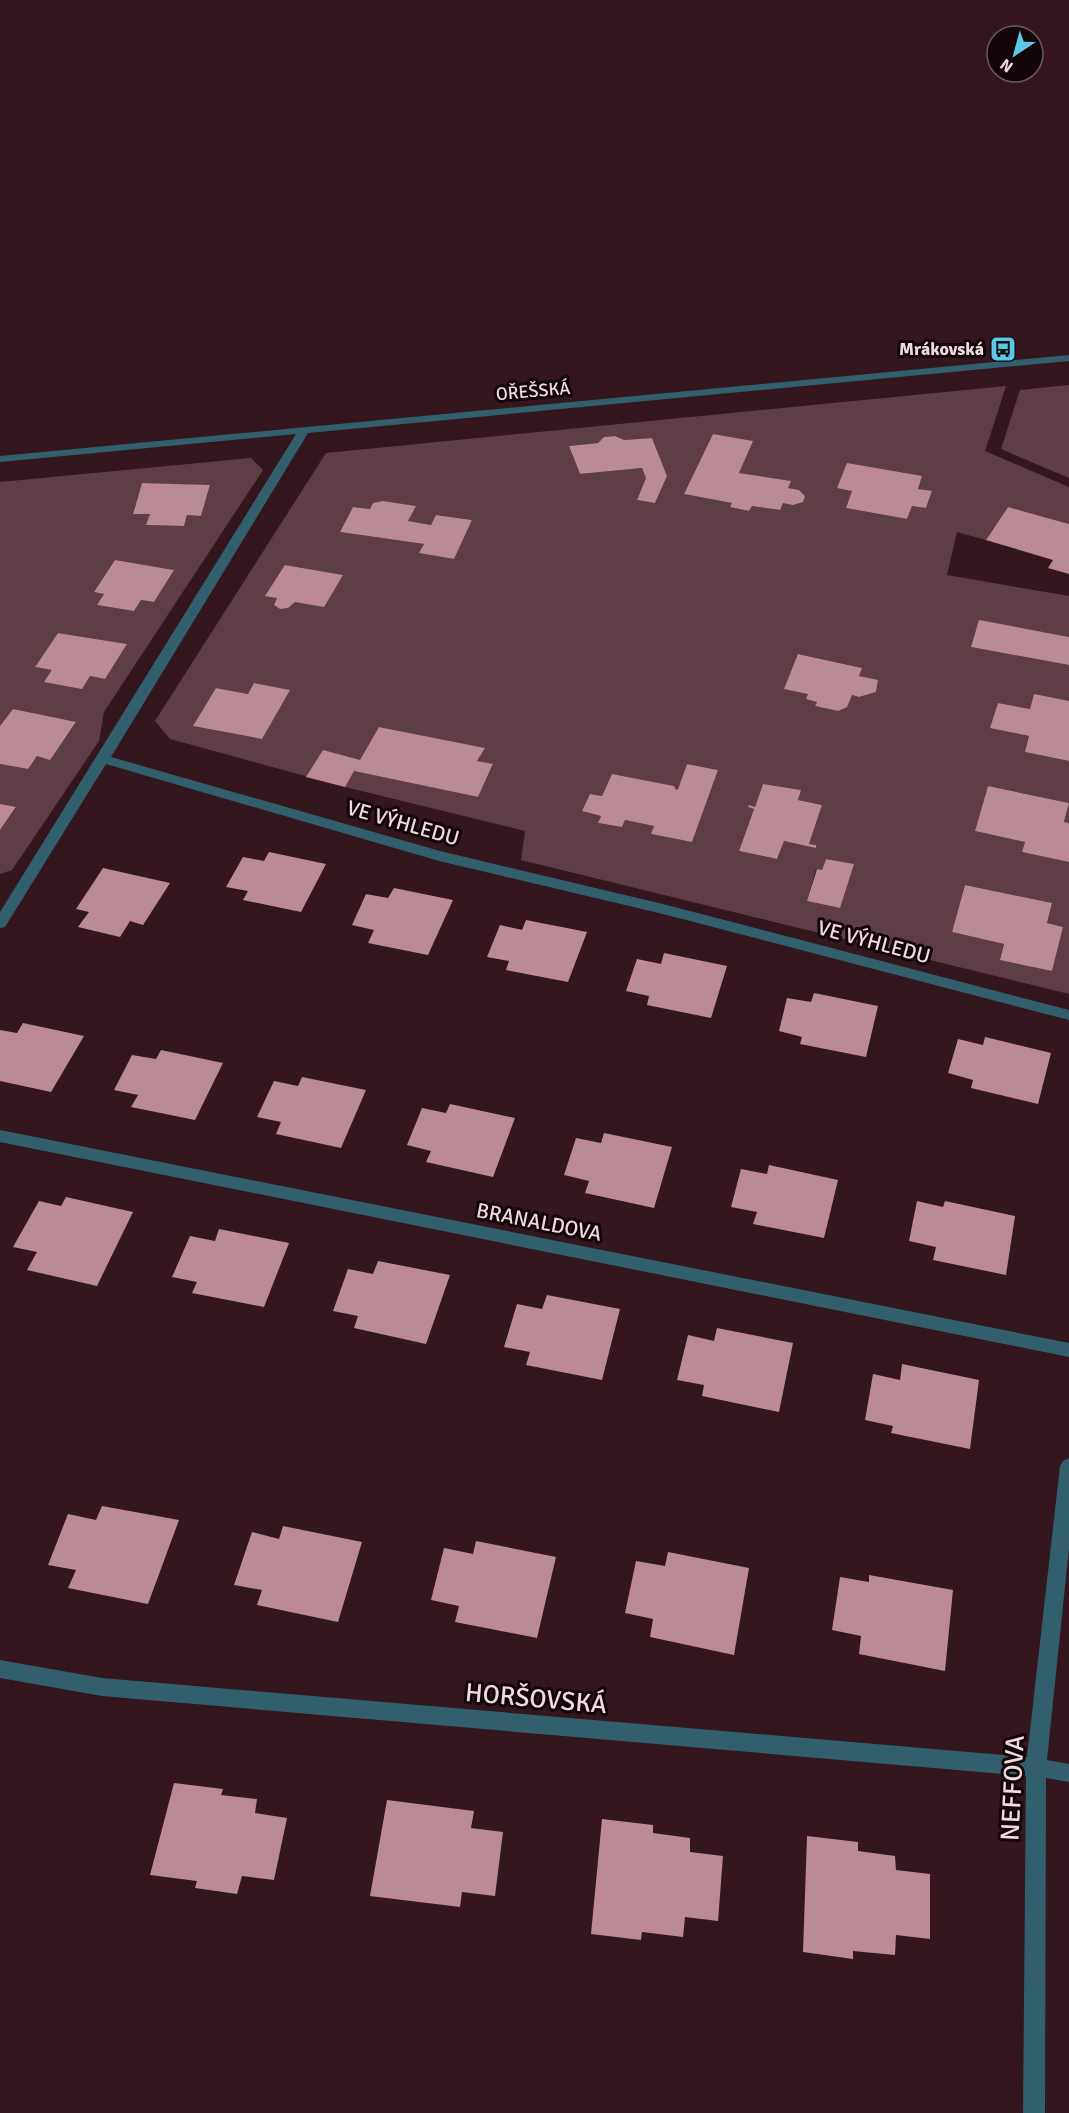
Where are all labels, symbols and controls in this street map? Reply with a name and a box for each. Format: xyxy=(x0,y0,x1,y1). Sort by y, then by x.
north arrow xyxy=(985,24,1045,84)
text: N xyxy=(996,54,1017,77)
bus stop icon: Mrákovská xyxy=(988,334,1018,364)
place label: Mrákovská xyxy=(899,338,984,360)
street label: OŘEŠSKÁ xyxy=(495,377,571,405)
street label: VE VÝHLEDU xyxy=(344,795,462,851)
street label: VE VÝHLEDU xyxy=(815,914,933,970)
street label: BRANALDOVA xyxy=(474,1197,604,1247)
street label: HORŠOVSKÁ xyxy=(464,1677,608,1721)
street label: NEFFOVA xyxy=(994,1734,1032,1842)

